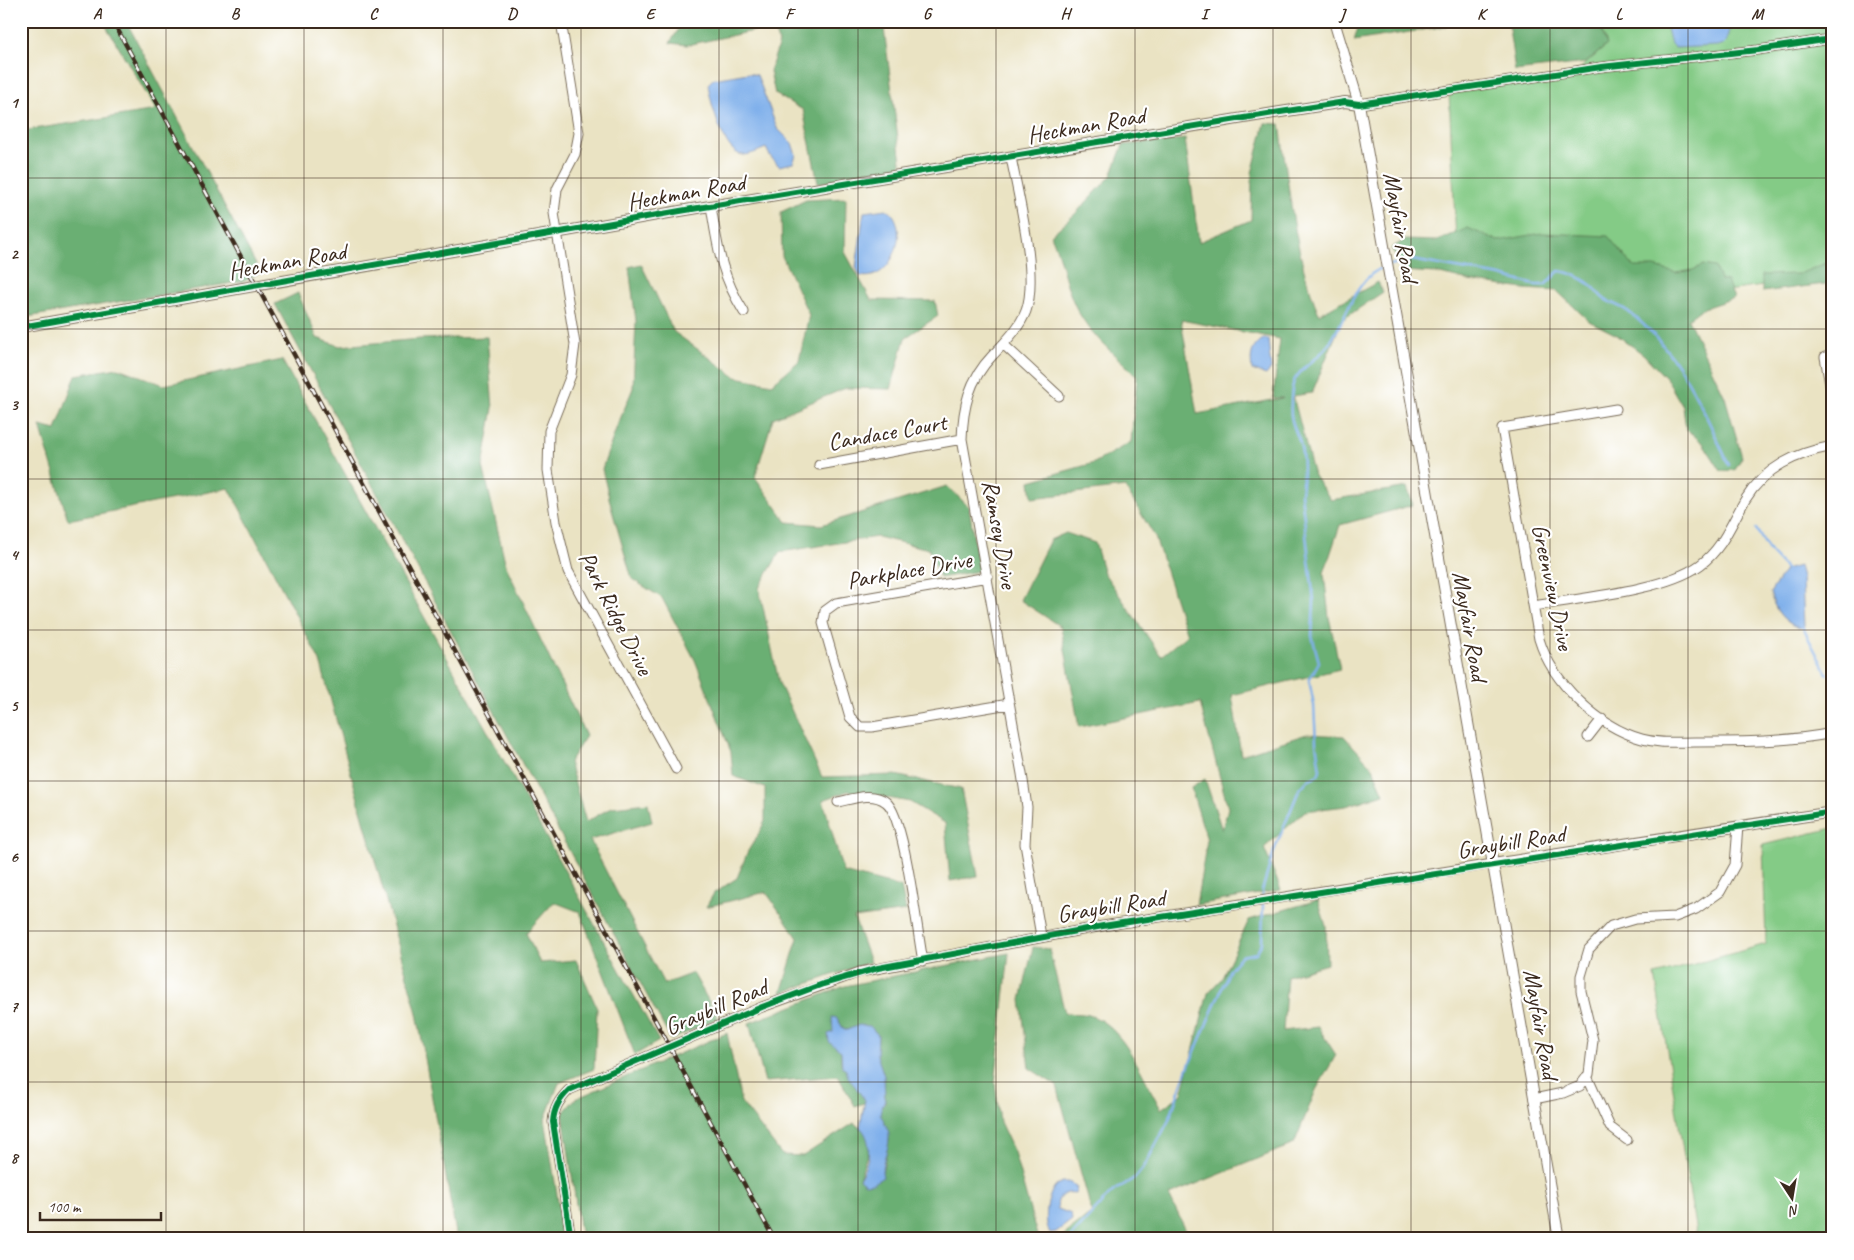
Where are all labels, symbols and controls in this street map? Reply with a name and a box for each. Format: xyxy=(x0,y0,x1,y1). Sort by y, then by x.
text: A xyxy=(93,4,103,24)
text: B xyxy=(231,4,241,24)
text: C xyxy=(369,4,379,24)
text: D xyxy=(507,4,518,24)
text: E xyxy=(646,4,657,24)
text: F xyxy=(785,4,796,24)
text: G xyxy=(923,4,933,24)
text: H xyxy=(1060,4,1072,24)
text: I xyxy=(1201,4,1211,24)
text: J xyxy=(1338,4,1347,24)
text: K xyxy=(1477,4,1489,24)
text: L xyxy=(1616,4,1624,24)
text: M xyxy=(1751,4,1765,24)
text: 1 xyxy=(10,93,19,113)
street label: Heckman Road xyxy=(1025,99,1151,150)
street label: Heckman Road xyxy=(625,166,751,217)
street label: Mayfair Road xyxy=(1377,170,1426,288)
street label: Heckman Road xyxy=(226,235,352,286)
text: 2 xyxy=(10,244,19,264)
text: 3 xyxy=(10,395,19,415)
street label: Candace Court xyxy=(826,406,950,457)
street label: Ramsey Drive xyxy=(976,477,1025,593)
street label: Greenview Drive xyxy=(1525,521,1581,655)
street label: Parkplace Drive xyxy=(844,544,976,596)
text: 4 xyxy=(10,545,19,565)
street label: Park Ridge Drive xyxy=(572,546,661,682)
street label: Mayfair Road xyxy=(1446,569,1495,687)
text: 5 xyxy=(11,696,20,716)
street label: Graybill Road xyxy=(1455,818,1571,865)
text: 6 xyxy=(10,847,19,867)
street label: Graybill Road xyxy=(1055,882,1171,929)
street label: Mayfair Road xyxy=(1517,967,1566,1085)
street label: Graybill Road xyxy=(660,971,775,1042)
text: 7 xyxy=(10,997,19,1017)
text: 8 xyxy=(10,1148,19,1168)
north arrow xyxy=(1766,1172,1816,1222)
scale bar xyxy=(40,1190,161,1222)
text: 100 m xyxy=(48,1198,82,1217)
text: N xyxy=(1786,1201,1801,1220)

